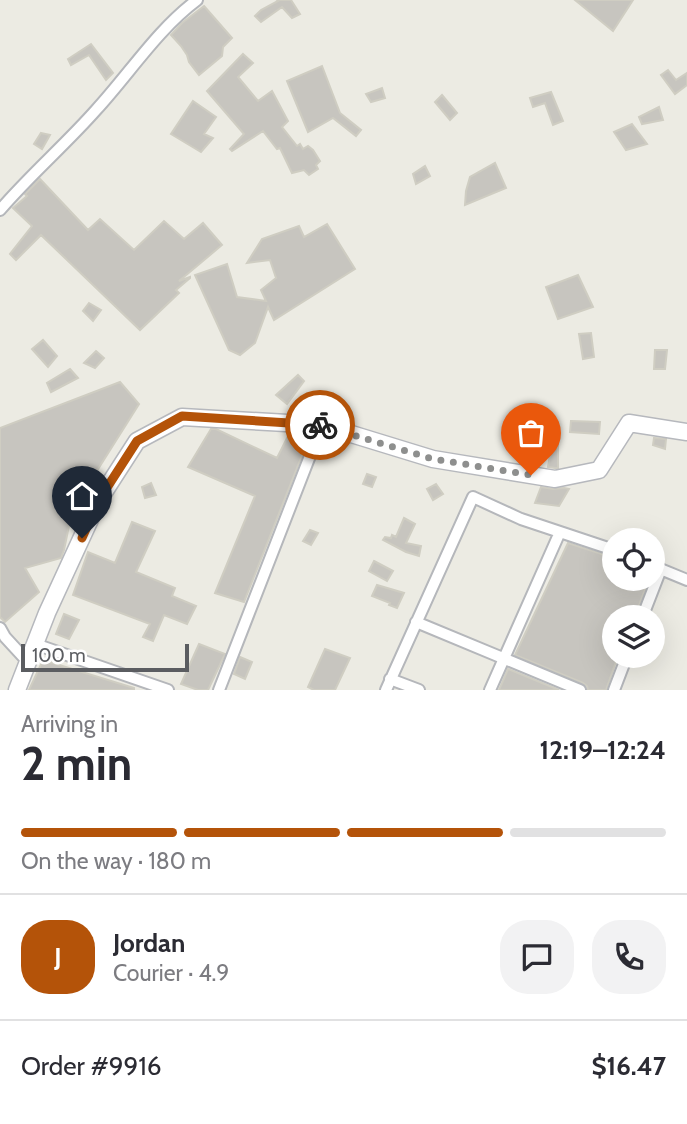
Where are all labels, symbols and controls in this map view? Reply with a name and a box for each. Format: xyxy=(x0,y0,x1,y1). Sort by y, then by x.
courier xyxy=(285,390,355,460)
pin xyxy=(501,403,561,475)
icon: bike xyxy=(301,406,339,444)
icon: bag xyxy=(512,414,550,452)
pin xyxy=(52,466,112,538)
icon: home xyxy=(63,477,101,515)
map controls xyxy=(602,528,665,668)
button: locate xyxy=(602,528,665,591)
button: layers xyxy=(602,605,665,668)
scale bar xyxy=(21,641,189,673)
text: 100 m xyxy=(32,644,86,667)
text: Arriving in xyxy=(21,710,118,738)
text: 12:19–12:24 xyxy=(540,734,666,766)
text: 2 min xyxy=(21,736,132,792)
text: On the way · 180 m xyxy=(21,847,211,875)
button: chat xyxy=(500,920,574,994)
button: phone xyxy=(592,920,666,994)
text: Jordan xyxy=(113,927,185,959)
text: J xyxy=(54,941,62,973)
text: Courier · 4.9 xyxy=(113,959,229,987)
text: Order #9916 xyxy=(21,1050,162,1082)
text: $16.47 xyxy=(592,1050,666,1082)

